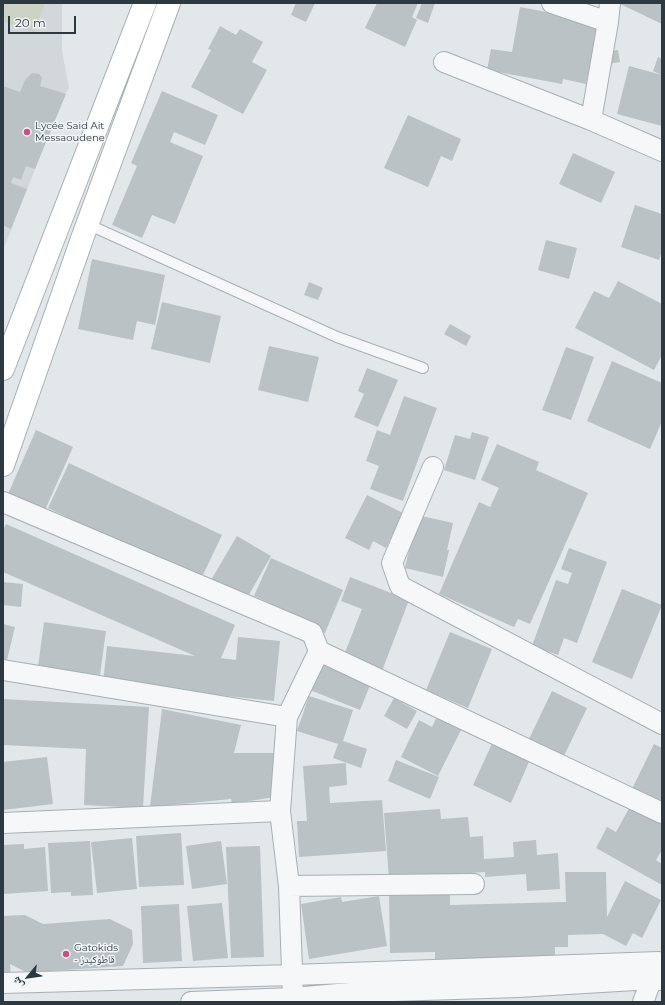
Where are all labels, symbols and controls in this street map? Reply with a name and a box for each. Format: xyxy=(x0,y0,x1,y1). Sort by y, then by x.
scale bar xyxy=(10,8,78,34)
text: 20 m xyxy=(15,15,46,30)
place label: Lycée Said Ait Messaoudene xyxy=(35,120,105,144)
marker: Lycée Said Ait Messaoudene xyxy=(22,127,32,137)
place label: Gatokids - قاطوكيدز xyxy=(74,942,118,966)
marker: Gatokids - قاطوكيدز xyxy=(61,949,71,959)
north arrow xyxy=(8,957,48,997)
text: ش xyxy=(9,974,26,991)

